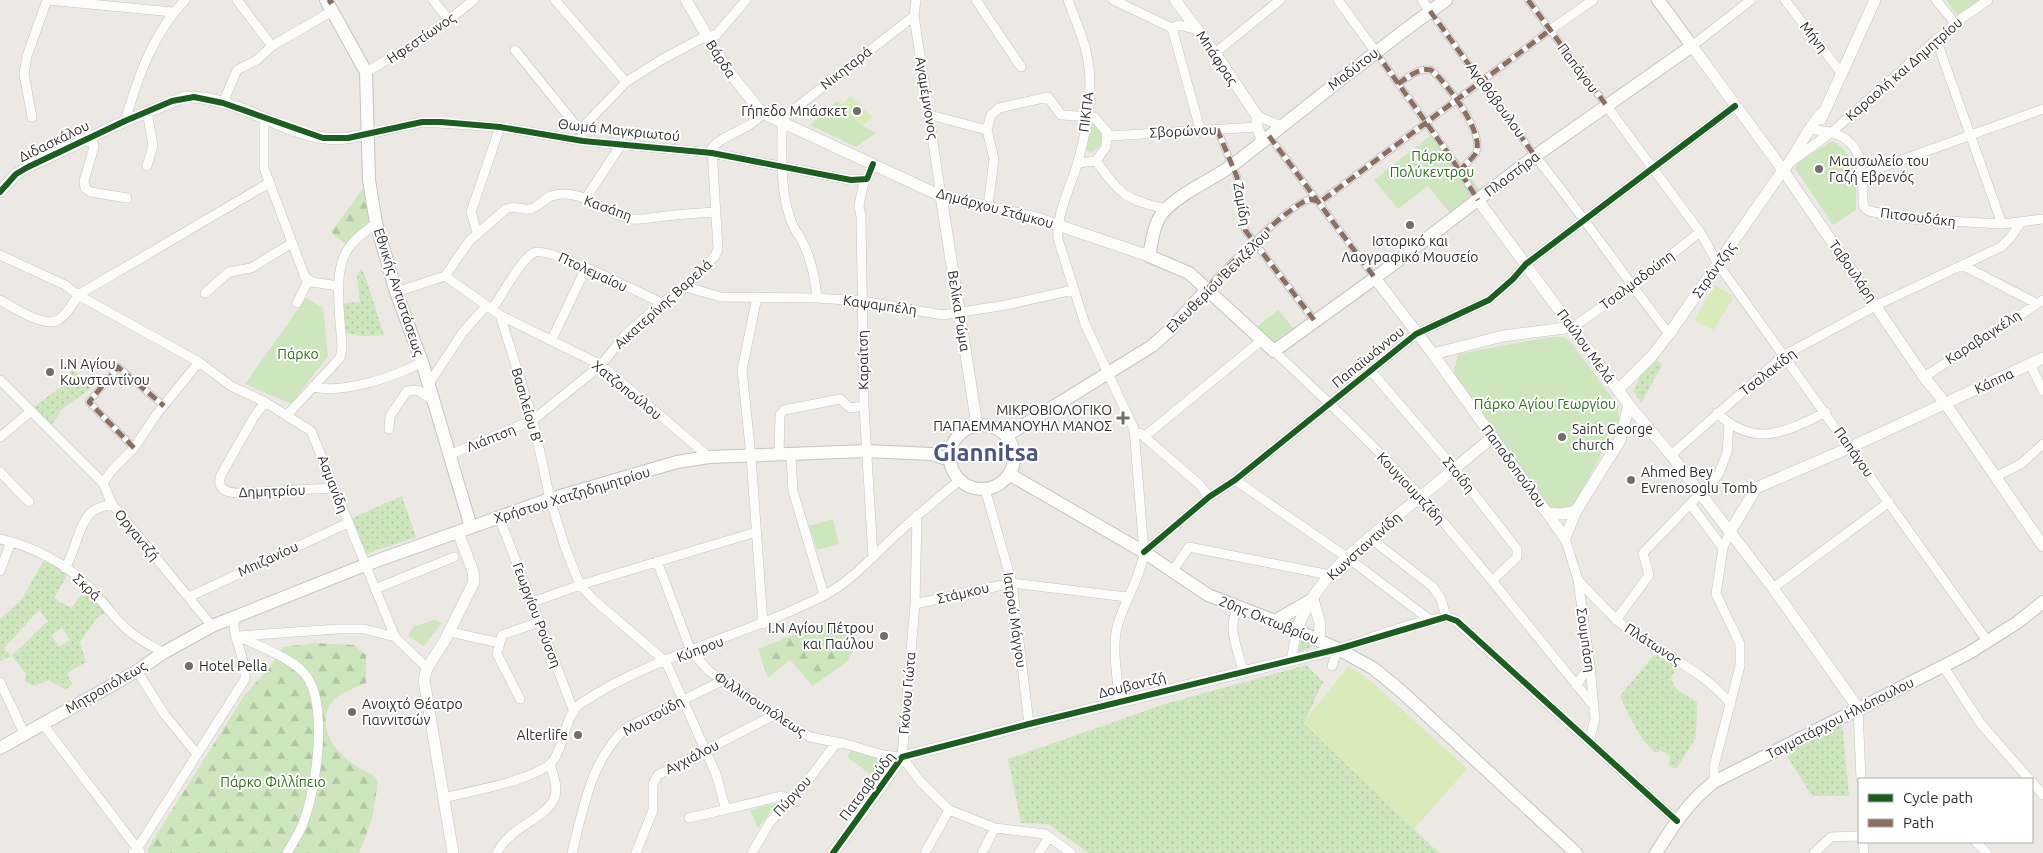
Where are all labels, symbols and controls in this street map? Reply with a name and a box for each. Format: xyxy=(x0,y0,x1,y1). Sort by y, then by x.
street label: Ηφεστίωνος xyxy=(384,9,459,67)
street label: Καραολή και Δημητρίου xyxy=(1842,14,1966,124)
street label: Μήνη xyxy=(1797,18,1831,56)
street label: Μπάφρας xyxy=(1193,28,1241,89)
street label: Βάρδα xyxy=(703,37,740,82)
street label: Παπάγου xyxy=(1554,40,1602,96)
street label: Νικηταρά xyxy=(817,43,875,93)
street label: Μαδύτου xyxy=(1325,45,1381,93)
street label: Αγαμέμνονος xyxy=(913,56,942,141)
street label: Αγαθόβουλου xyxy=(1464,60,1528,140)
street label: ΠΙΚΠΑ xyxy=(1076,91,1096,133)
place label: Γήπεδο Μπάσκετ xyxy=(741,103,847,119)
marker: Γήπεδο Μπάσκετ xyxy=(851,105,863,117)
street label: Θωμά Μαγκριωτού xyxy=(557,116,681,144)
street label: Διδασκάλου xyxy=(16,117,92,165)
street label: Σβορώνου xyxy=(1149,121,1217,141)
park label: Πάρκο Πολύκεντρου xyxy=(1390,148,1474,180)
street label: Πλαστήρα xyxy=(1481,148,1543,200)
place label: Μαυσωλείο του Γαζή Εβρενός xyxy=(1829,153,1929,185)
marker: Μαυσωλείο του Γαζή Εβρενός xyxy=(1813,163,1825,175)
street label: Ζαμίδη xyxy=(1230,181,1254,227)
street label: Δημάρχου Στάμκου xyxy=(935,185,1055,231)
street label: Κασάπη xyxy=(582,192,634,224)
street label: Πιτσουδάκη xyxy=(1879,204,1957,230)
marker: Ιστορικό και Λαογραφικό Μουσείο xyxy=(1404,219,1416,231)
street label: Εθνικής Αντιστάσεως xyxy=(371,226,427,359)
street label: Ελευθερίου Βενιζέλου xyxy=(1163,226,1273,336)
place label: Ιστορικό και Λαογραφικό Μουσείο xyxy=(1341,233,1479,265)
street label: Ταβουλάρη xyxy=(1826,237,1880,305)
street label: Στράντζης xyxy=(1689,239,1739,301)
street label: Τσαλμαδούπη xyxy=(1597,247,1677,313)
street label: Πτολεμαίου xyxy=(556,249,630,295)
street label: Αικατερίνης Βαρελά xyxy=(611,256,715,352)
street label: Βελίκα Ρώμα xyxy=(945,269,973,353)
street label: Καψαμπέλη xyxy=(842,292,918,318)
street label: Παύλου Μελά xyxy=(1554,306,1618,386)
street label: Καραβαγκέλη xyxy=(1942,307,2024,367)
street label: Παπαϊωάννου xyxy=(1329,323,1407,391)
street label: Καραίτση xyxy=(854,330,872,390)
street label: Τσαλακίδη xyxy=(1737,345,1799,399)
park label: Πάρκο xyxy=(277,346,319,362)
place label: Ι.Ν Αγίου Κωνσταντίνου xyxy=(60,356,150,388)
street label: Χατζοπούλου xyxy=(589,357,665,423)
street label: Κάππα xyxy=(1972,365,2017,397)
marker: Ι.Ν Αγίου Κωνσταντίνου xyxy=(44,366,56,378)
street label: Βασιλείου Β' xyxy=(508,366,546,446)
park label: Πάρκο Αγίου Γεωργίου xyxy=(1474,396,1616,412)
place label: ΜΙΚΡΟΒΙΟΛΟΓΙΚΟ ΠΑΠΑΕΜΜΑΝΟΥΗΛ ΜΑΝΟΣ xyxy=(933,402,1112,434)
marker: ΜΙΚΡΟΒΙΟΛΟΓΙΚΟ ΠΑΠΑΕΜΜΑΝΟΥΗΛ ΜΑΝΟΣ xyxy=(1116,411,1130,425)
street label: Λιάπτση xyxy=(464,421,518,455)
place label: Saint George church xyxy=(1572,421,1653,453)
street label: Παπαδοπούλου xyxy=(1479,422,1549,510)
street label: Παπάγου xyxy=(1831,424,1877,480)
marker: Saint George church xyxy=(1556,431,1568,443)
district label: Giannitsa xyxy=(933,439,1039,466)
street label: Κουγιουμτζίδη xyxy=(1374,449,1448,527)
street label: Ασμανίδη xyxy=(315,453,351,515)
street label: Στοίδη xyxy=(1440,454,1478,496)
street label: Χρήστου Χατζηδημητρίου xyxy=(492,464,652,526)
place label: Ahmed Bey Evrenosoglu Tomb xyxy=(1641,464,1757,496)
marker: Ahmed Bey Evrenosoglu Tomb xyxy=(1625,474,1637,486)
street label: Δημητρίου xyxy=(238,482,306,500)
street label: Οργαντζή xyxy=(111,506,163,564)
street label: Κωνσταντινίδη xyxy=(1324,509,1404,583)
street label: Μπιζανίου xyxy=(235,538,301,580)
street label: Γεωργίου Ρούσση xyxy=(510,560,564,670)
street label: Σκρά xyxy=(70,570,104,604)
street label: Ιατρού Μάγγου xyxy=(1000,571,1030,669)
street label: Στάμκου xyxy=(935,579,991,607)
street label: 20ης Οκτωβρίου xyxy=(1217,593,1321,647)
street label: Σουμπάση xyxy=(1574,607,1598,673)
place label: Ι.Ν Αγίου Πέτρου και Παύλου xyxy=(768,620,874,652)
street label: Πλάτωνος xyxy=(1622,620,1685,669)
marker: Ι.Ν Αγίου Πέτρου και Παύλου xyxy=(878,630,890,642)
street label: Κύπρου xyxy=(674,633,726,665)
street label: Γκόνου Γιώτα xyxy=(895,651,919,735)
street label: Μητροπόλεως xyxy=(63,657,150,717)
place label: Hotel Pella xyxy=(199,658,267,674)
marker: Hotel Pella xyxy=(183,660,195,672)
street label: Φιλλιπουπόλεως xyxy=(711,668,809,740)
street label: Δουβαντζή xyxy=(1097,669,1167,701)
street label: Ταγματάρχου Ηλιόπουλου xyxy=(1764,674,1916,762)
street label: Μουτούδη xyxy=(620,693,686,739)
place label: Ανοιχτό Θέατρο Γιαννιτσών xyxy=(362,696,463,728)
marker: Ανοιχτό Θέατρο Γιαννιτσών xyxy=(346,706,358,718)
place label: Alterlife xyxy=(517,727,568,743)
marker: Alterlife xyxy=(572,729,584,741)
street label: Αγχιάλου xyxy=(662,737,722,777)
street label: Πατσαβούδη xyxy=(836,749,898,823)
street label: Πύργου xyxy=(770,773,814,819)
park label: Πάρκο Φιλλίπειο xyxy=(220,774,326,790)
legend xyxy=(1858,778,2033,843)
text: Cycle path xyxy=(1903,789,1973,806)
text: Path xyxy=(1903,814,1934,831)

